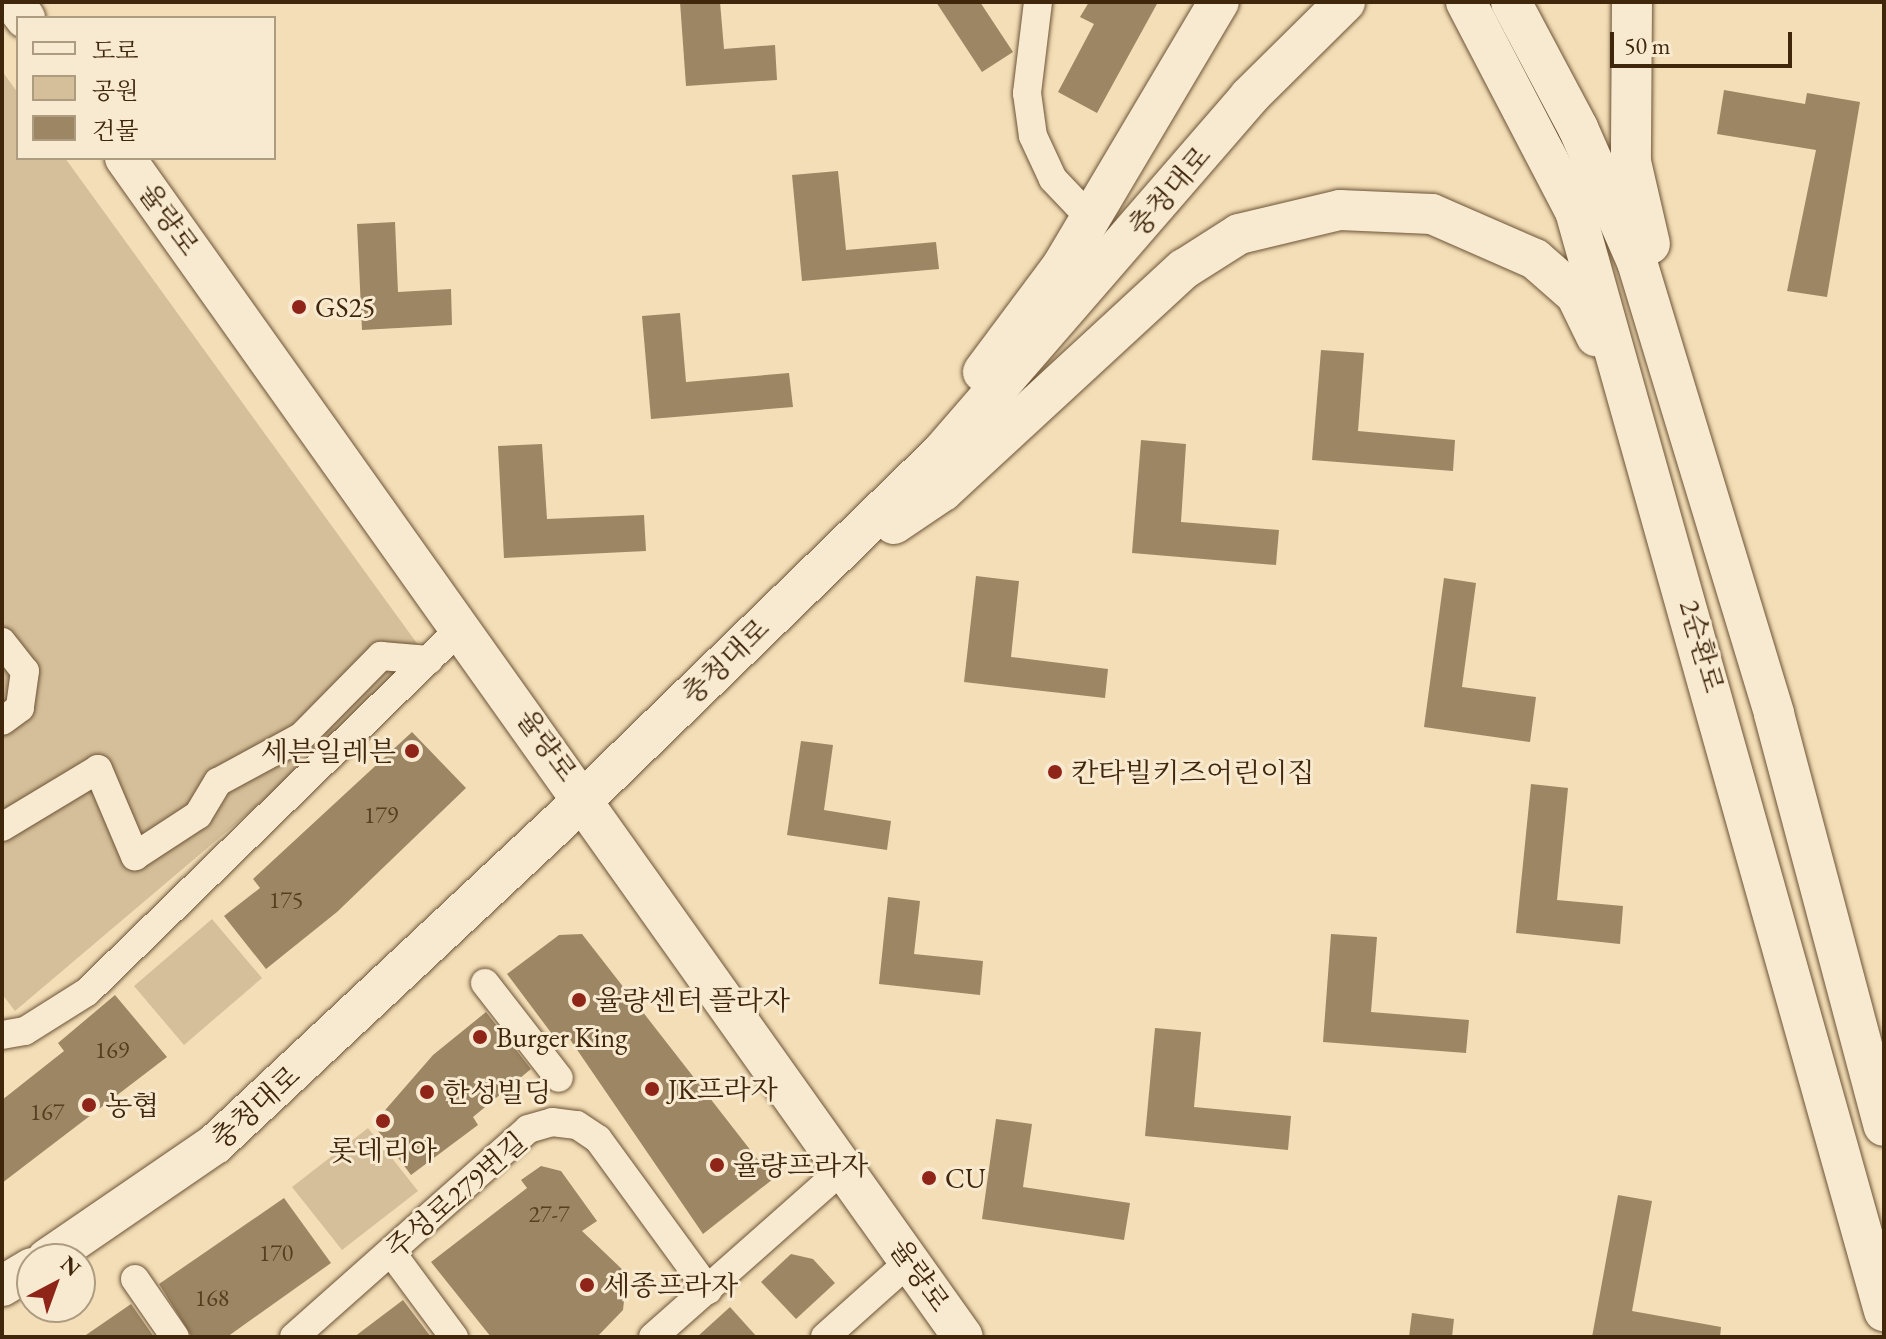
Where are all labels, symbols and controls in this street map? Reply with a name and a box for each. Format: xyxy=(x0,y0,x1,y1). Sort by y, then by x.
legend xyxy=(16,16,276,160)
scale bar xyxy=(1614,16,1796,66)
text: 50 m xyxy=(1624,30,1671,61)
text: 도로 xyxy=(92,35,138,66)
text: 공원 xyxy=(92,75,138,106)
text: 건물 xyxy=(92,115,138,146)
street label: 충청대로 xyxy=(1121,139,1217,243)
street label: 율량로 xyxy=(132,176,206,262)
place label: GS25 xyxy=(315,290,375,324)
marker: GS25 xyxy=(290,298,308,316)
street label: 2순환로 xyxy=(1673,596,1731,696)
street label: 충청대로 xyxy=(674,611,776,711)
street label: 율량로 xyxy=(510,702,584,788)
place label: 세븐일레븐 xyxy=(261,734,396,768)
marker: 세븐일레븐 xyxy=(403,742,421,760)
place label: 칸타빌키즈어린이집 xyxy=(1071,755,1314,789)
marker: 칸타빌키즈어린이집 xyxy=(1046,763,1064,781)
house number: 179 xyxy=(364,801,398,829)
house number: 175 xyxy=(269,886,303,914)
place label: 율량센터 플라자 xyxy=(595,983,790,1017)
marker: 율량센터 플라자 xyxy=(570,991,588,1009)
place label: Burger King xyxy=(496,1020,627,1054)
marker: Burger King xyxy=(471,1028,489,1046)
house number: 169 xyxy=(95,1036,129,1064)
street label: 충청대로 xyxy=(204,1058,306,1156)
place label: JK프라자 xyxy=(668,1072,778,1106)
place label: 한성빌딩 xyxy=(443,1075,551,1109)
marker: JK프라자 xyxy=(643,1080,661,1098)
marker: 한성빌딩 xyxy=(418,1083,436,1101)
place label: 농협 xyxy=(105,1088,159,1122)
marker: 농협 xyxy=(80,1096,98,1114)
house number: 167 xyxy=(30,1098,64,1126)
marker: 롯데리아 xyxy=(374,1112,392,1130)
street label: 주성로279번길 xyxy=(379,1125,533,1265)
place label: 롯데리아 xyxy=(329,1133,437,1167)
place label: 율량프라자 xyxy=(733,1148,868,1182)
marker: 율량프라자 xyxy=(708,1156,726,1174)
place label: CU xyxy=(945,1161,986,1195)
marker: CU xyxy=(920,1169,938,1187)
house number: 27-7 xyxy=(528,1200,570,1228)
street label: 율량로 xyxy=(883,1232,957,1318)
house number: 170 xyxy=(259,1239,293,1267)
north arrow xyxy=(16,1243,96,1323)
text: N xyxy=(55,1249,87,1283)
place label: 세종프라자 xyxy=(603,1268,738,1302)
marker: 세종프라자 xyxy=(578,1276,596,1294)
house number: 168 xyxy=(195,1284,229,1312)

